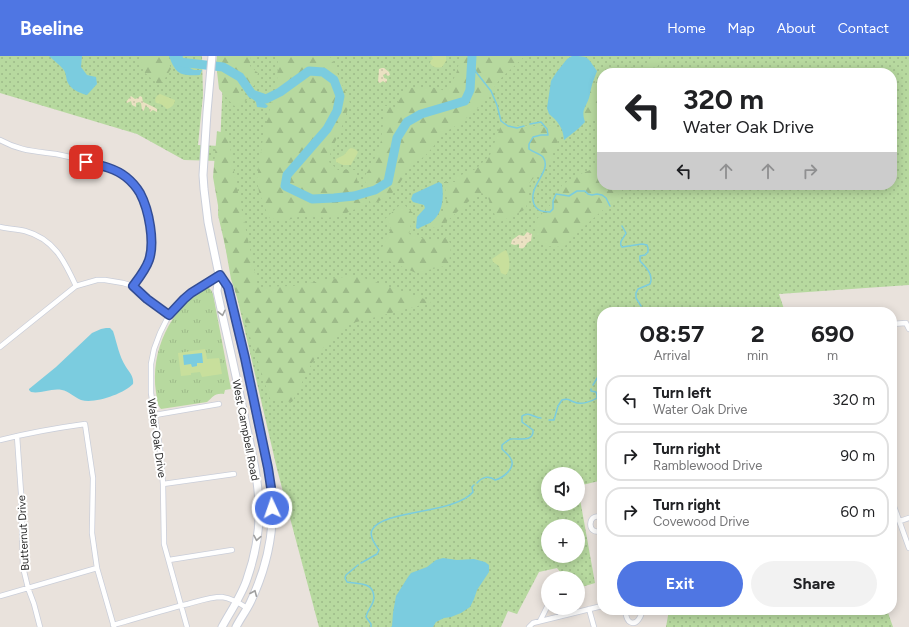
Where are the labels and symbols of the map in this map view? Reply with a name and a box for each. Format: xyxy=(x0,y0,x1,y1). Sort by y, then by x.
pin xyxy=(69,145,103,179)
one-way arrow xyxy=(218,310,226,317)
street label: West Campbell Road xyxy=(229,378,262,482)
street label: Water Oak Drive xyxy=(145,398,169,479)
position arrow xyxy=(251,487,293,529)
street label: Butternut Drive xyxy=(15,495,32,571)
one-way arrow xyxy=(253,534,262,541)
one-way arrow xyxy=(250,589,258,596)

